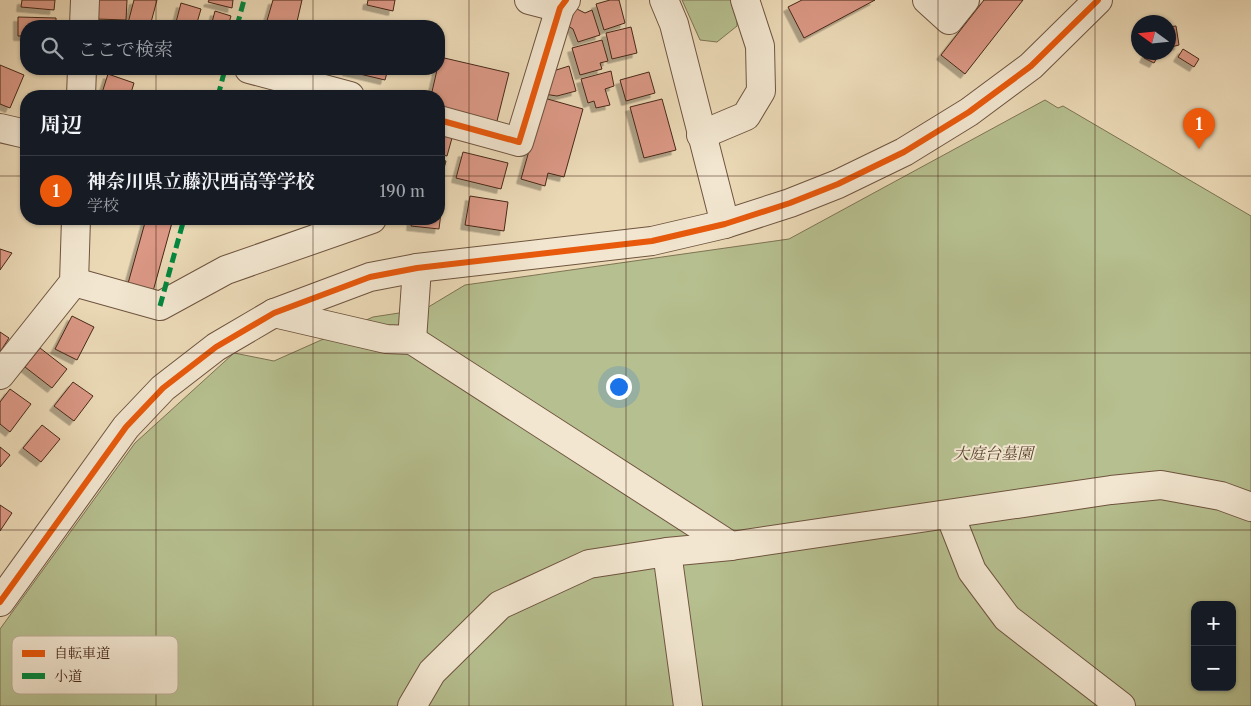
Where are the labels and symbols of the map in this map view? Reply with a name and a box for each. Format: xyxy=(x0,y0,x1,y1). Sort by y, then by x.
north arrow xyxy=(1131,15,1176,60)
pin: 1 xyxy=(1183,108,1215,149)
your location xyxy=(606,374,632,400)
park label: 大庭台墓園 xyxy=(953,443,1036,463)
legend xyxy=(12,636,178,694)
text: 自転車道 xyxy=(54,644,110,662)
text: 小道 xyxy=(54,667,82,685)

